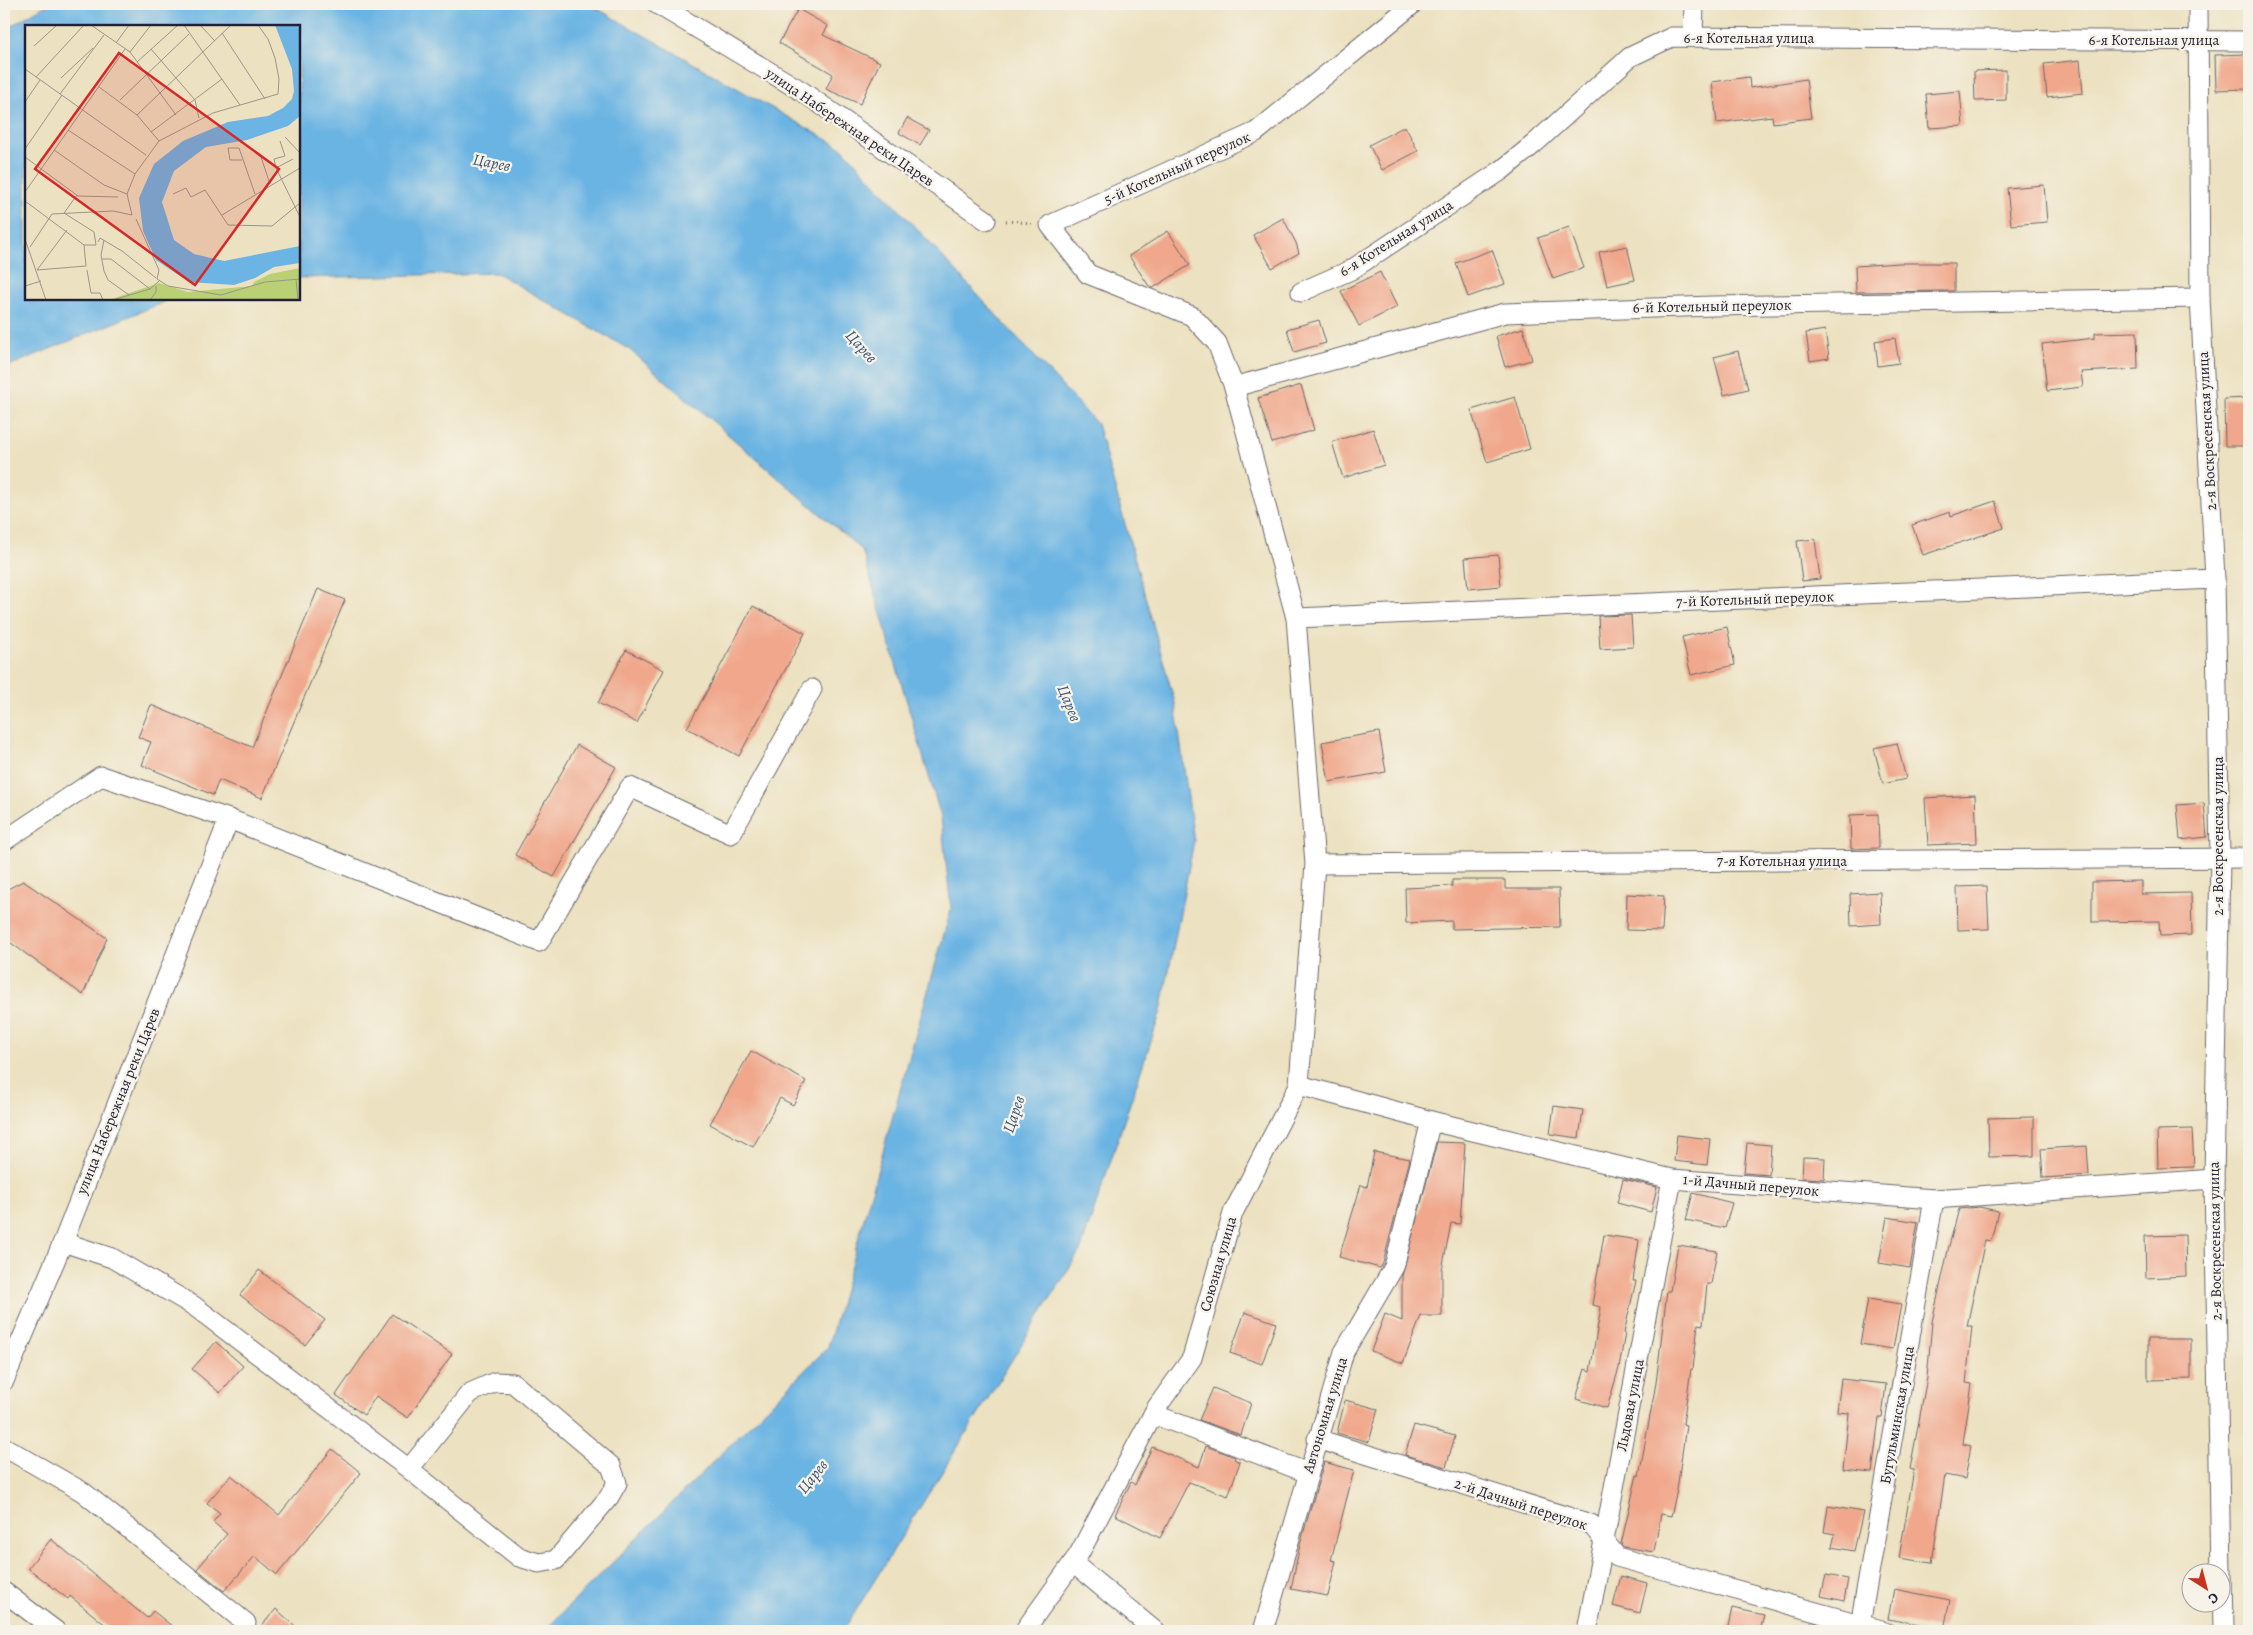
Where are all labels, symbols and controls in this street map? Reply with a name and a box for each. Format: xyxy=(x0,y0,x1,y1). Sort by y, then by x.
inset map xyxy=(25,25,300,300)
street label: 6-я Котельная улица xyxy=(1684,28,1815,48)
street label: 6-я Котельная улица xyxy=(2089,30,2220,50)
street label: улица Набережная реки Царев xyxy=(761,62,938,191)
street label: 5-й Котельный переулок xyxy=(1101,127,1254,209)
water label: Царев xyxy=(471,149,512,177)
street label: 6-я Котельная улица xyxy=(1335,195,1457,281)
street label: 6-й Котельный переулок xyxy=(1632,295,1792,317)
water label: Царев xyxy=(840,325,882,368)
street label: 2-я Воскресенская улица xyxy=(2193,351,2221,511)
street label: 7-й Котельный переулок xyxy=(1676,586,1835,612)
water label: Царев xyxy=(1052,682,1086,725)
street label: 2-я Воскресенская улица xyxy=(2208,756,2228,916)
street label: 7-я Котельная улица xyxy=(1717,851,1847,871)
street label: улица Набережная реки Царев xyxy=(71,1005,165,1198)
water label: Царев xyxy=(998,1093,1030,1136)
street label: 2-я Воскресенская улица xyxy=(2204,1161,2226,1321)
street label: 1-й Дачный переулок xyxy=(1682,1169,1820,1201)
street label: Союзная улица xyxy=(1195,1214,1241,1314)
street label: Бугульминская улица xyxy=(1875,1344,1919,1486)
street label: Автономная улица xyxy=(1298,1354,1352,1476)
street label: Льдовая улица xyxy=(1611,1357,1649,1453)
water label: Царев xyxy=(792,1455,833,1498)
street label: 2-й Дачный переулок xyxy=(1452,1473,1590,1535)
north arrow xyxy=(2180,1562,2230,1612)
text: С xyxy=(2204,1588,2222,1609)

